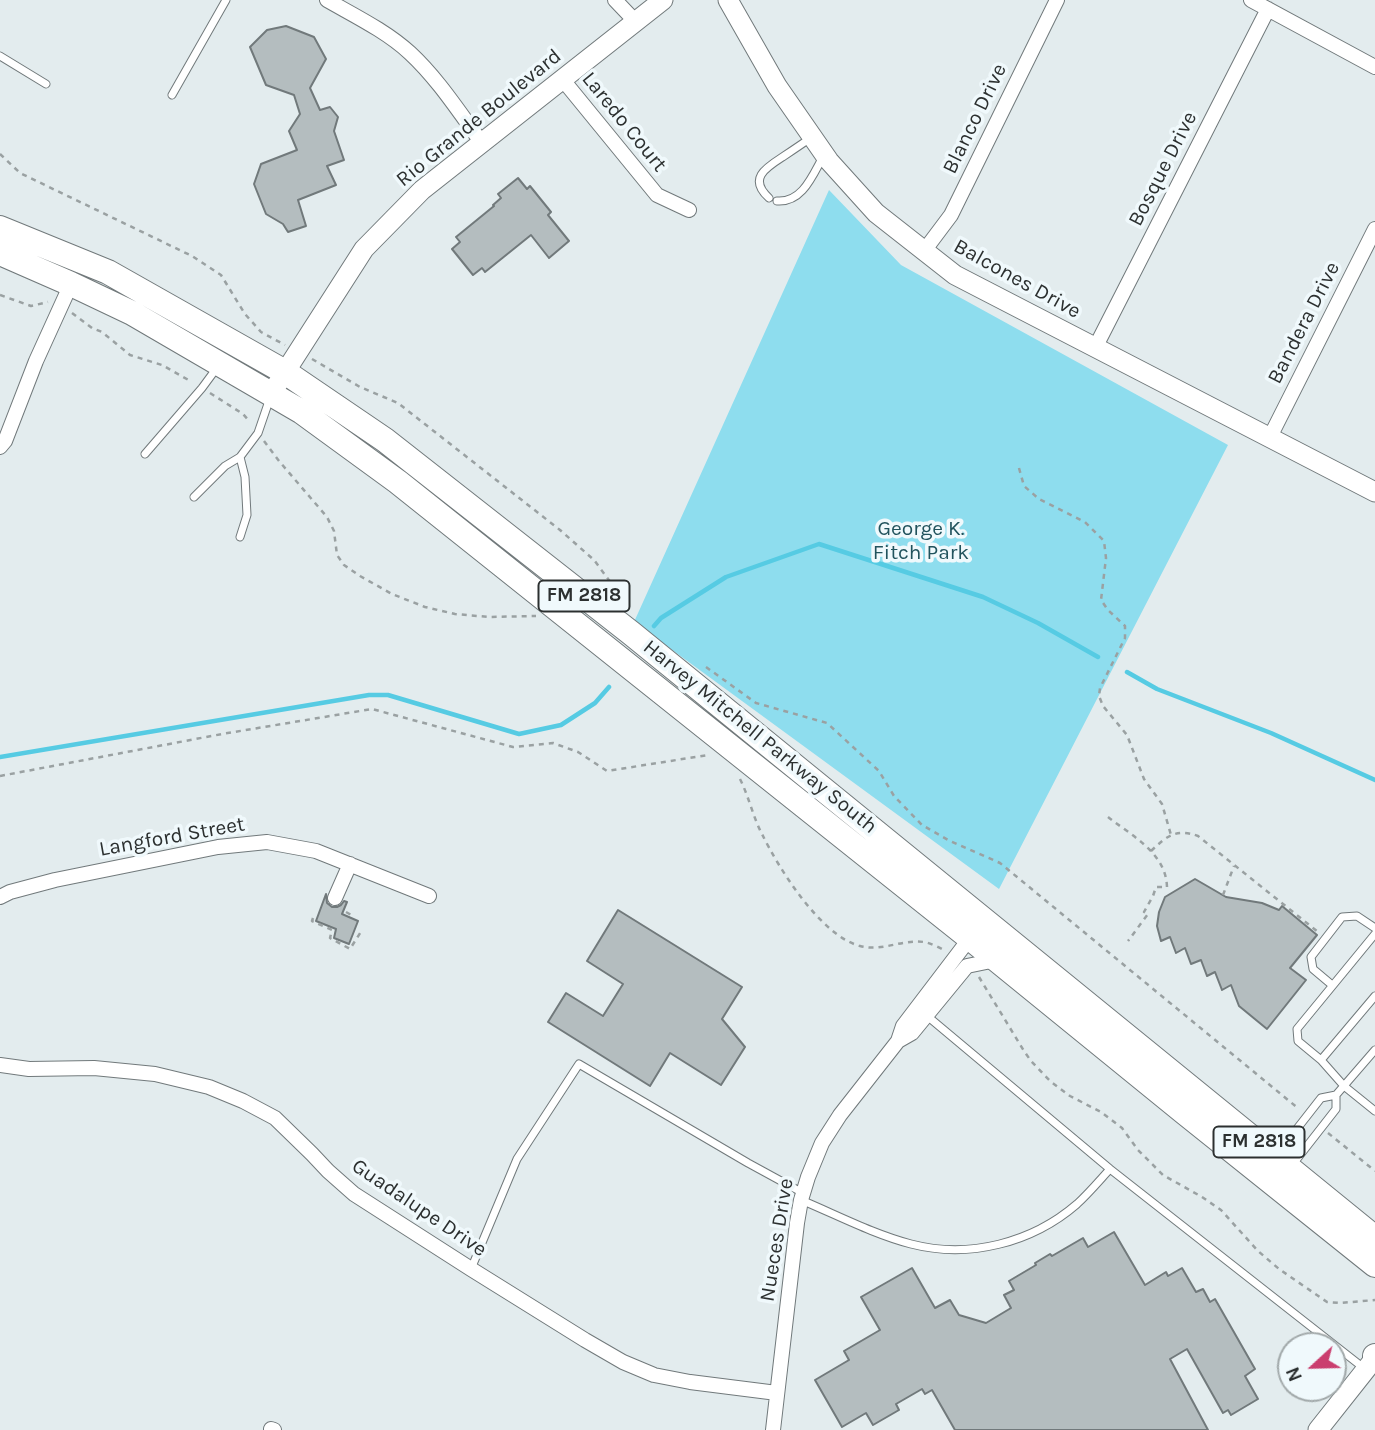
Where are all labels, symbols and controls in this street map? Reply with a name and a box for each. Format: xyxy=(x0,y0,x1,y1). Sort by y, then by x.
street label: Rio Grande Boulevard xyxy=(391,44,567,192)
street label: Blanco Drive xyxy=(937,60,1013,178)
street label: Laredo Court xyxy=(576,67,672,177)
street label: Bosque Drive xyxy=(1123,107,1203,231)
street label: Balcones Drive xyxy=(949,234,1085,324)
street label: Bandera Drive xyxy=(1262,258,1346,388)
park label: George K. Fitch Park xyxy=(873,516,969,566)
road number: FM 2818 xyxy=(538,580,630,611)
street label: Harvey Mitchell Parkway South xyxy=(638,635,882,839)
street label: Langford Street xyxy=(97,812,247,862)
road number: FM 2818 xyxy=(1214,1126,1304,1158)
street label: Guadalupe Drive xyxy=(347,1154,491,1262)
street label: Nueces Drive xyxy=(755,1177,799,1303)
north arrow xyxy=(1277,1332,1347,1402)
text: N xyxy=(1282,1364,1307,1385)

